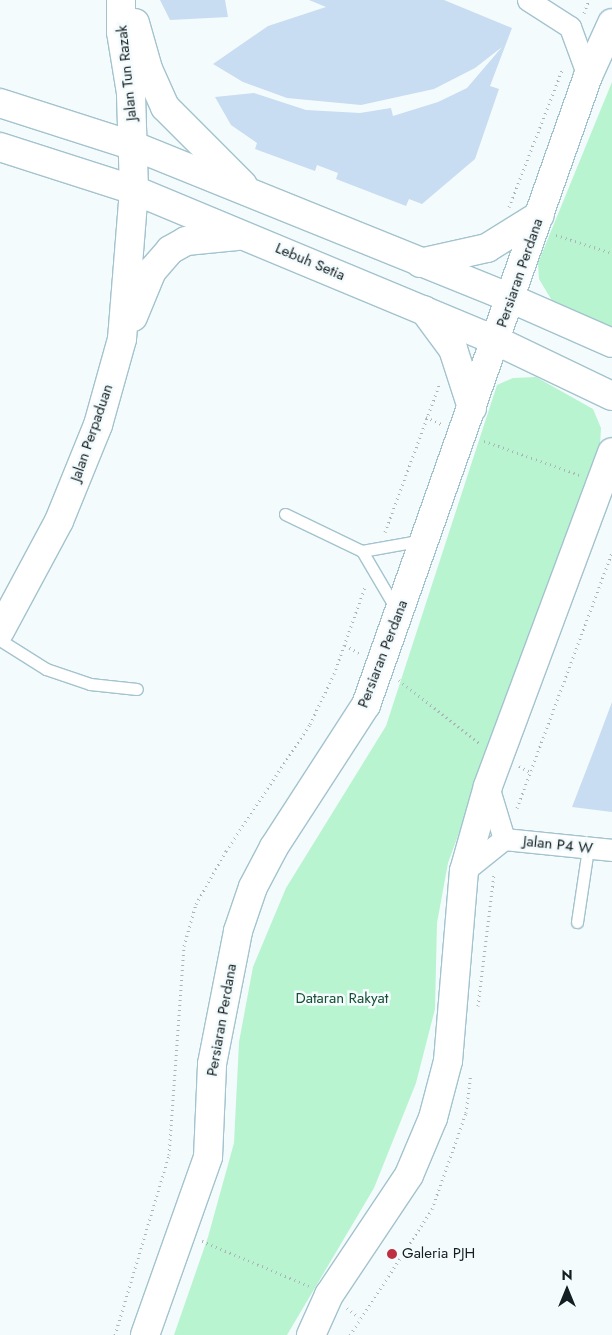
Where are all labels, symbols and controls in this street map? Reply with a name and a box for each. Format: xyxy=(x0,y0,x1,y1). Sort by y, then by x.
street label: Jalan Tun Razak xyxy=(113,24,141,122)
street label: Persiaran Perdana xyxy=(493,216,547,330)
street label: Lebuh Setia xyxy=(272,239,348,285)
street label: Jalan Perpaduan xyxy=(67,382,117,484)
street label: Persiaran Perdana xyxy=(354,598,412,710)
street label: Jalan P4 W xyxy=(522,832,594,858)
street label: Persiaran Perdana xyxy=(203,962,241,1078)
park label: Dataran Rakyat xyxy=(296,990,388,1008)
place label: Galeria PJH xyxy=(402,1245,475,1263)
marker: Galeria PJH xyxy=(386,1248,398,1260)
north arrow xyxy=(542,1265,592,1315)
text: N xyxy=(561,1265,573,1285)

